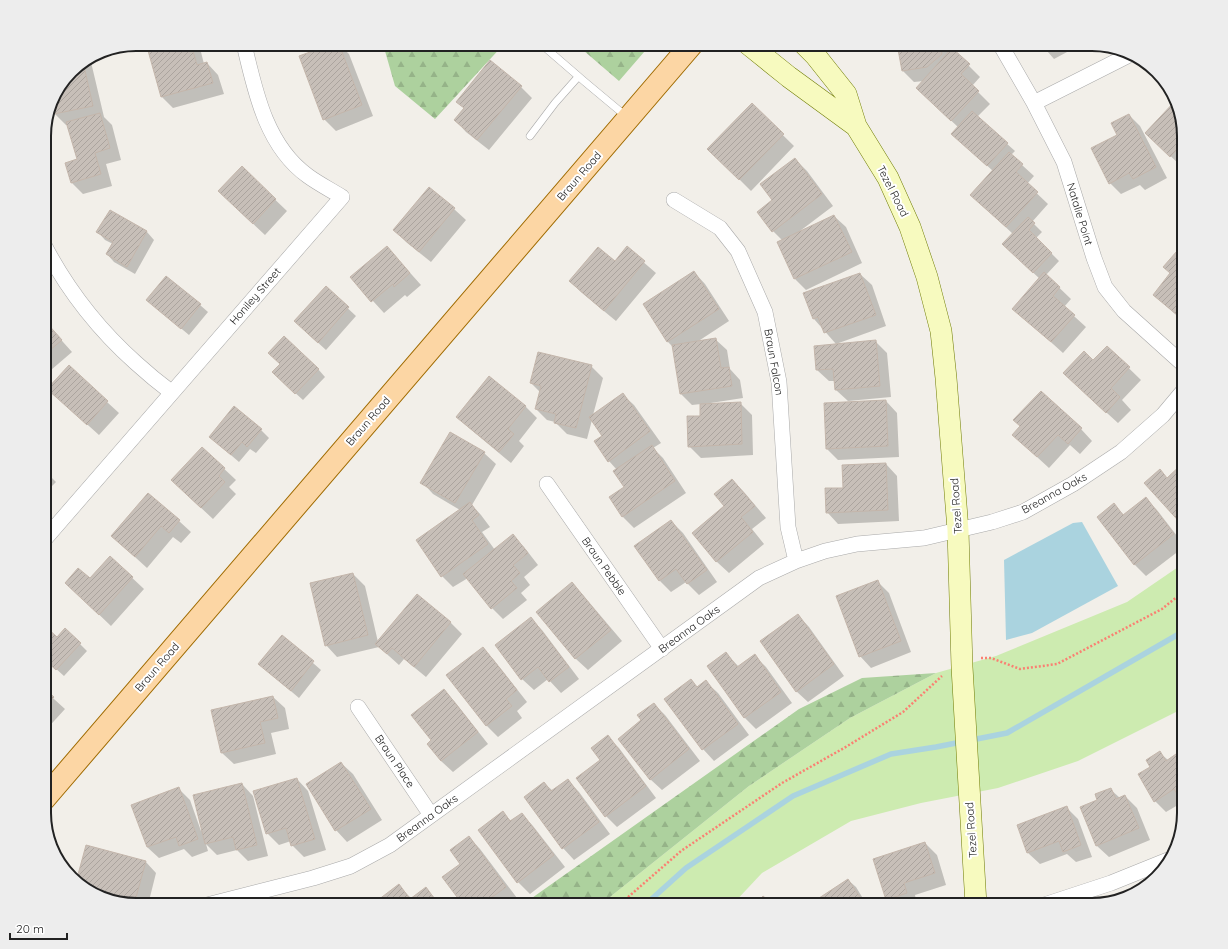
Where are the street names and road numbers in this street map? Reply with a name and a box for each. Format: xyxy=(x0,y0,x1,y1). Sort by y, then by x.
street label: Braun Road xyxy=(554,148,604,204)
street label: Tezel Road xyxy=(874,163,912,219)
street label: Natalie Point xyxy=(1064,181,1096,247)
street label: Honiley Street xyxy=(226,264,284,327)
street label: Braun Falcon xyxy=(761,328,787,396)
street label: Braun Road xyxy=(343,393,393,449)
street label: Breanna Oaks xyxy=(1019,469,1089,517)
street label: Tezel Road xyxy=(947,478,965,534)
street label: Braun Pebble xyxy=(579,534,629,598)
street label: Breanna Oaks xyxy=(656,602,722,656)
street label: Braun Road xyxy=(132,639,182,695)
street label: Braun Place xyxy=(372,732,418,790)
street label: Breanna Oaks xyxy=(394,791,460,845)
street label: Tezel Road xyxy=(962,802,980,858)

